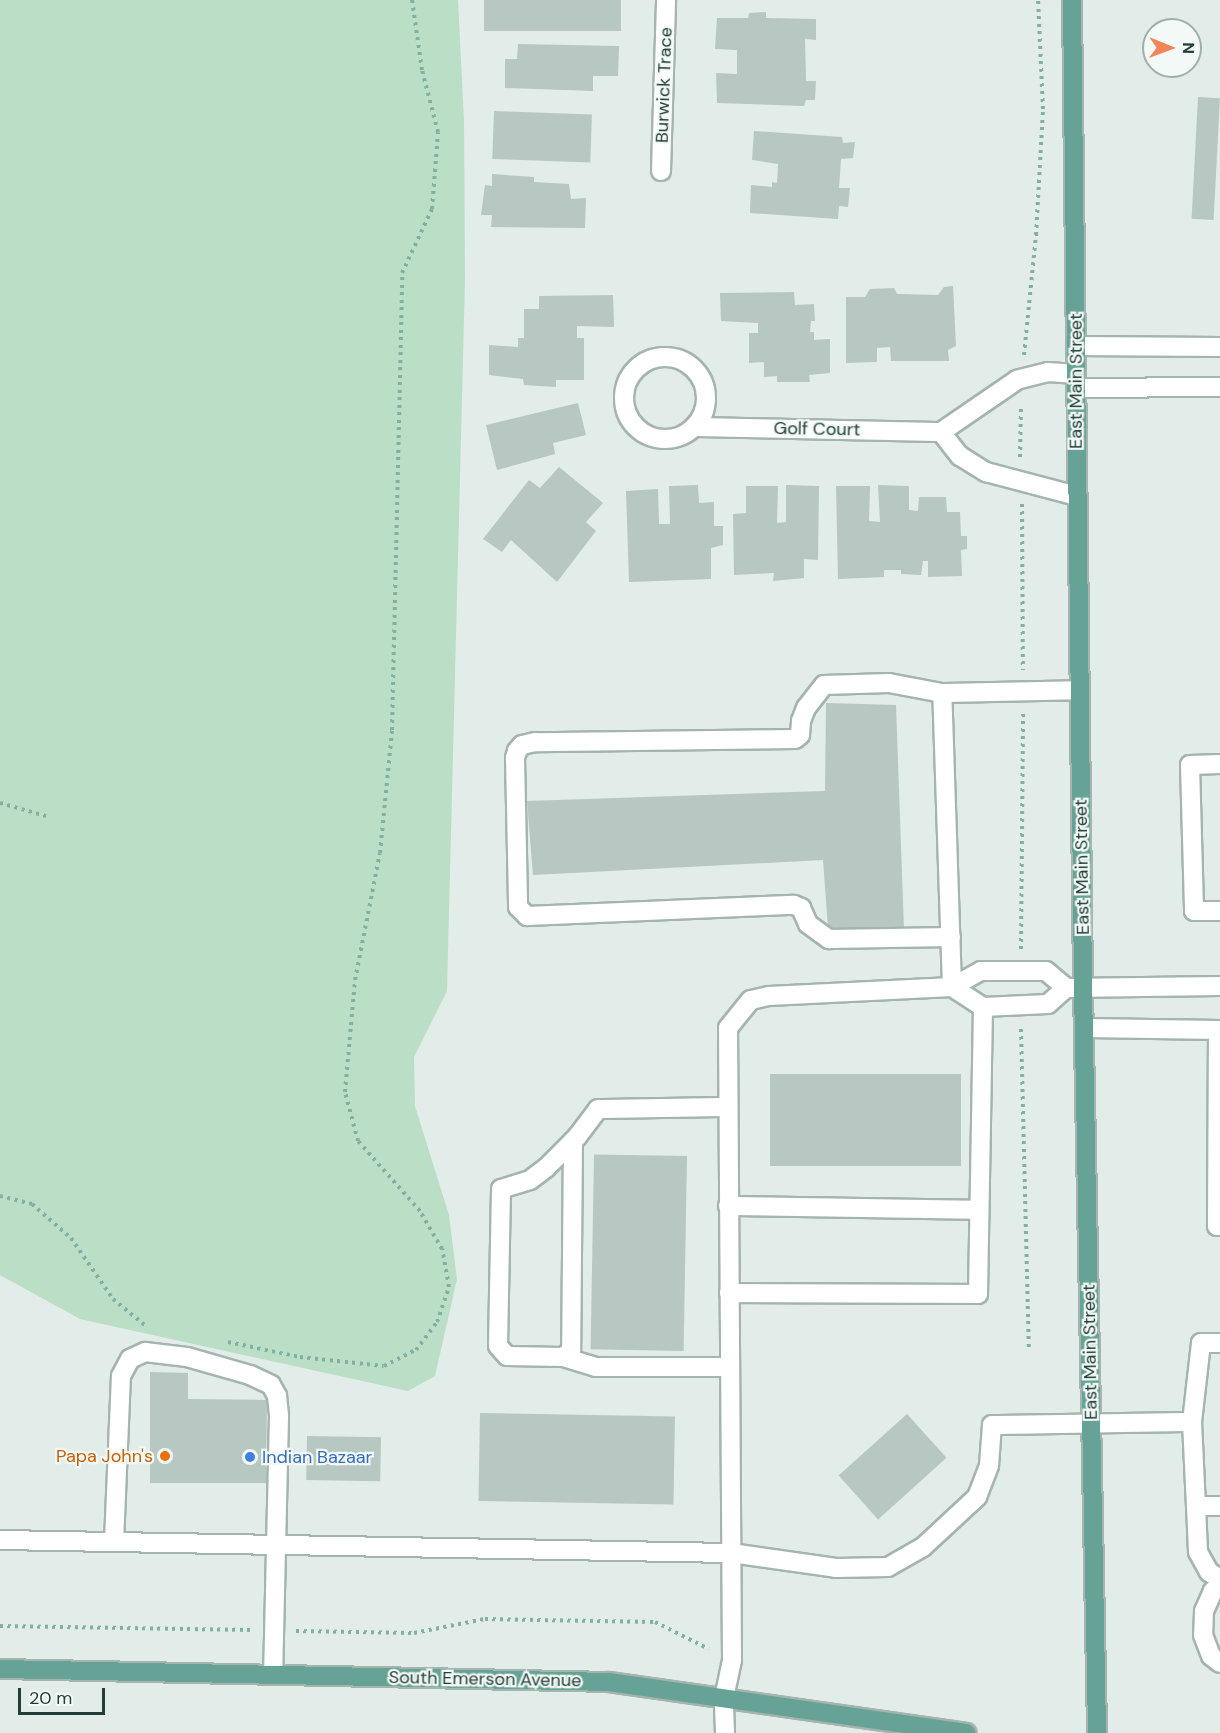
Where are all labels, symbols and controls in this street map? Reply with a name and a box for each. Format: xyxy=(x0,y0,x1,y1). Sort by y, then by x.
north arrow xyxy=(1142,18,1202,78)
street label: Burwick Trace xyxy=(651,27,677,143)
text: N xyxy=(1178,42,1199,54)
street label: East Main Street xyxy=(1065,313,1087,449)
street label: Golf Court xyxy=(773,417,861,441)
street label: East Main Street xyxy=(1070,799,1094,935)
street label: East Main Street xyxy=(1078,1284,1102,1420)
place label: Papa John's xyxy=(56,1445,153,1467)
place label: Indian Bazaar xyxy=(262,1446,372,1468)
marker: Papa John's xyxy=(158,1449,172,1463)
marker: Indian Bazaar xyxy=(243,1450,257,1464)
street label: South Emerson Avenue xyxy=(388,1667,582,1691)
scale bar xyxy=(21,1676,108,1714)
text: 20 m xyxy=(29,1686,72,1710)

